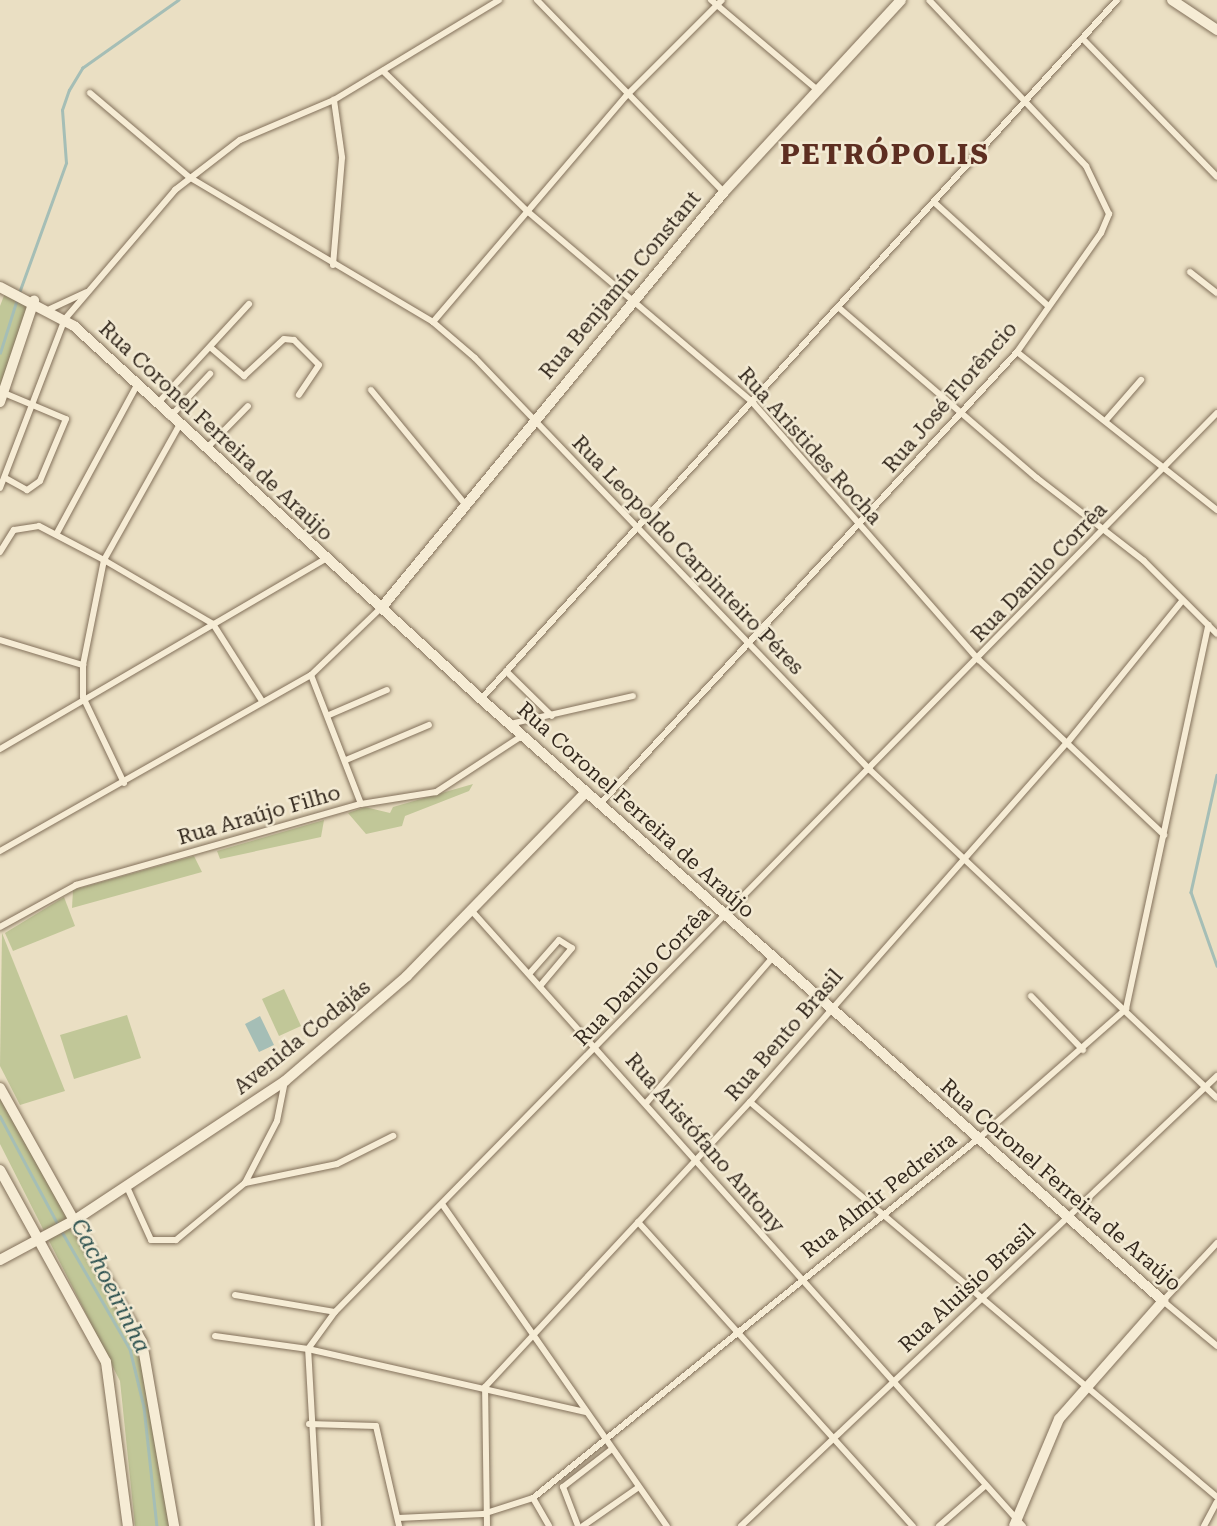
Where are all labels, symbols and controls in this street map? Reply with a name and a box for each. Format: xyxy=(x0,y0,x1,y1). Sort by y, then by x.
district label: PETRÓPOLIS xyxy=(782,138,988,172)
street label: Rua Benjamín Constant xyxy=(534,186,706,384)
street label: Rua Coronel Ferreira de Araújo xyxy=(94,316,338,546)
street label: Rua José Florêncio xyxy=(878,316,1022,478)
street label: Rua Aristides Rocha xyxy=(733,362,887,530)
street label: Rua Leopoldo Carpinteiro Péres xyxy=(567,430,809,680)
street label: Rua Danilo Corrêa xyxy=(966,497,1112,647)
street label: Rua Coronel Ferreira de Araújo xyxy=(512,697,760,923)
street label: Rua Araújo Filho xyxy=(175,780,343,850)
street label: Rua Danilo Corrêa xyxy=(569,901,715,1051)
street label: Rua Bento Brasil xyxy=(720,964,848,1106)
street label: Avenida Codajás xyxy=(229,974,375,1100)
street label: Rua Aristófano Antony xyxy=(620,1048,790,1238)
street label: Rua Coronel Ferreira de Araújo xyxy=(936,1074,1186,1296)
street label: Rua Almir Pedreira xyxy=(796,1127,962,1263)
water label: Cachoeirinha xyxy=(64,1214,156,1358)
street label: Rua Aluisio Brasil xyxy=(894,1218,1040,1358)

